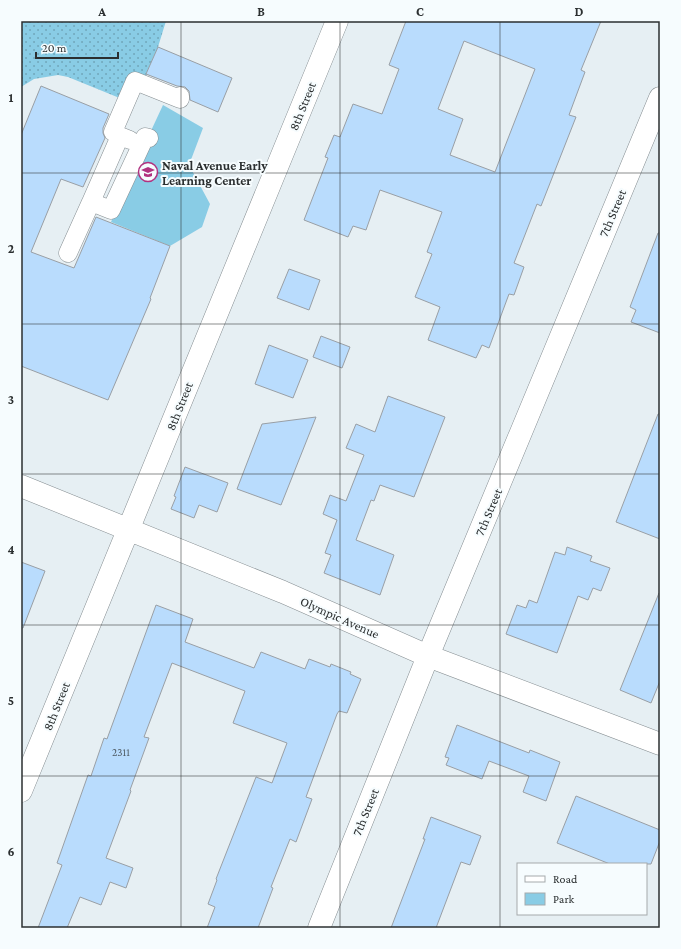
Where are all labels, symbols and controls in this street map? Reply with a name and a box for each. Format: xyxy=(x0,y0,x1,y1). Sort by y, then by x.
text: A xyxy=(97,4,106,19)
text: B xyxy=(257,4,265,19)
text: C xyxy=(416,4,424,19)
text: D xyxy=(575,4,584,19)
scale bar xyxy=(36,34,118,60)
text: 20 m xyxy=(42,41,67,55)
street label: 8th Street xyxy=(286,79,319,133)
text: 1 xyxy=(9,90,14,105)
place label: Naval Avenue Early Learning Center xyxy=(162,158,268,188)
school or university icon: Naval Avenue Early Learning Center xyxy=(137,161,159,183)
street label: 7th Street xyxy=(596,187,629,239)
text: 2 xyxy=(8,241,15,256)
street label: 8th Street xyxy=(163,379,196,433)
text: 3 xyxy=(8,392,14,407)
street label: 7th Street xyxy=(472,486,505,538)
text: 4 xyxy=(7,542,15,557)
street label: Olympic Avenue xyxy=(298,593,382,642)
street label: 8th Street xyxy=(40,679,73,733)
text: 5 xyxy=(8,693,14,708)
house number: 2311 xyxy=(112,746,130,758)
street label: 7th Street xyxy=(349,786,382,838)
text: 6 xyxy=(7,844,15,859)
legend xyxy=(517,863,647,915)
text: Road xyxy=(553,872,578,886)
text: Park xyxy=(553,892,575,906)

